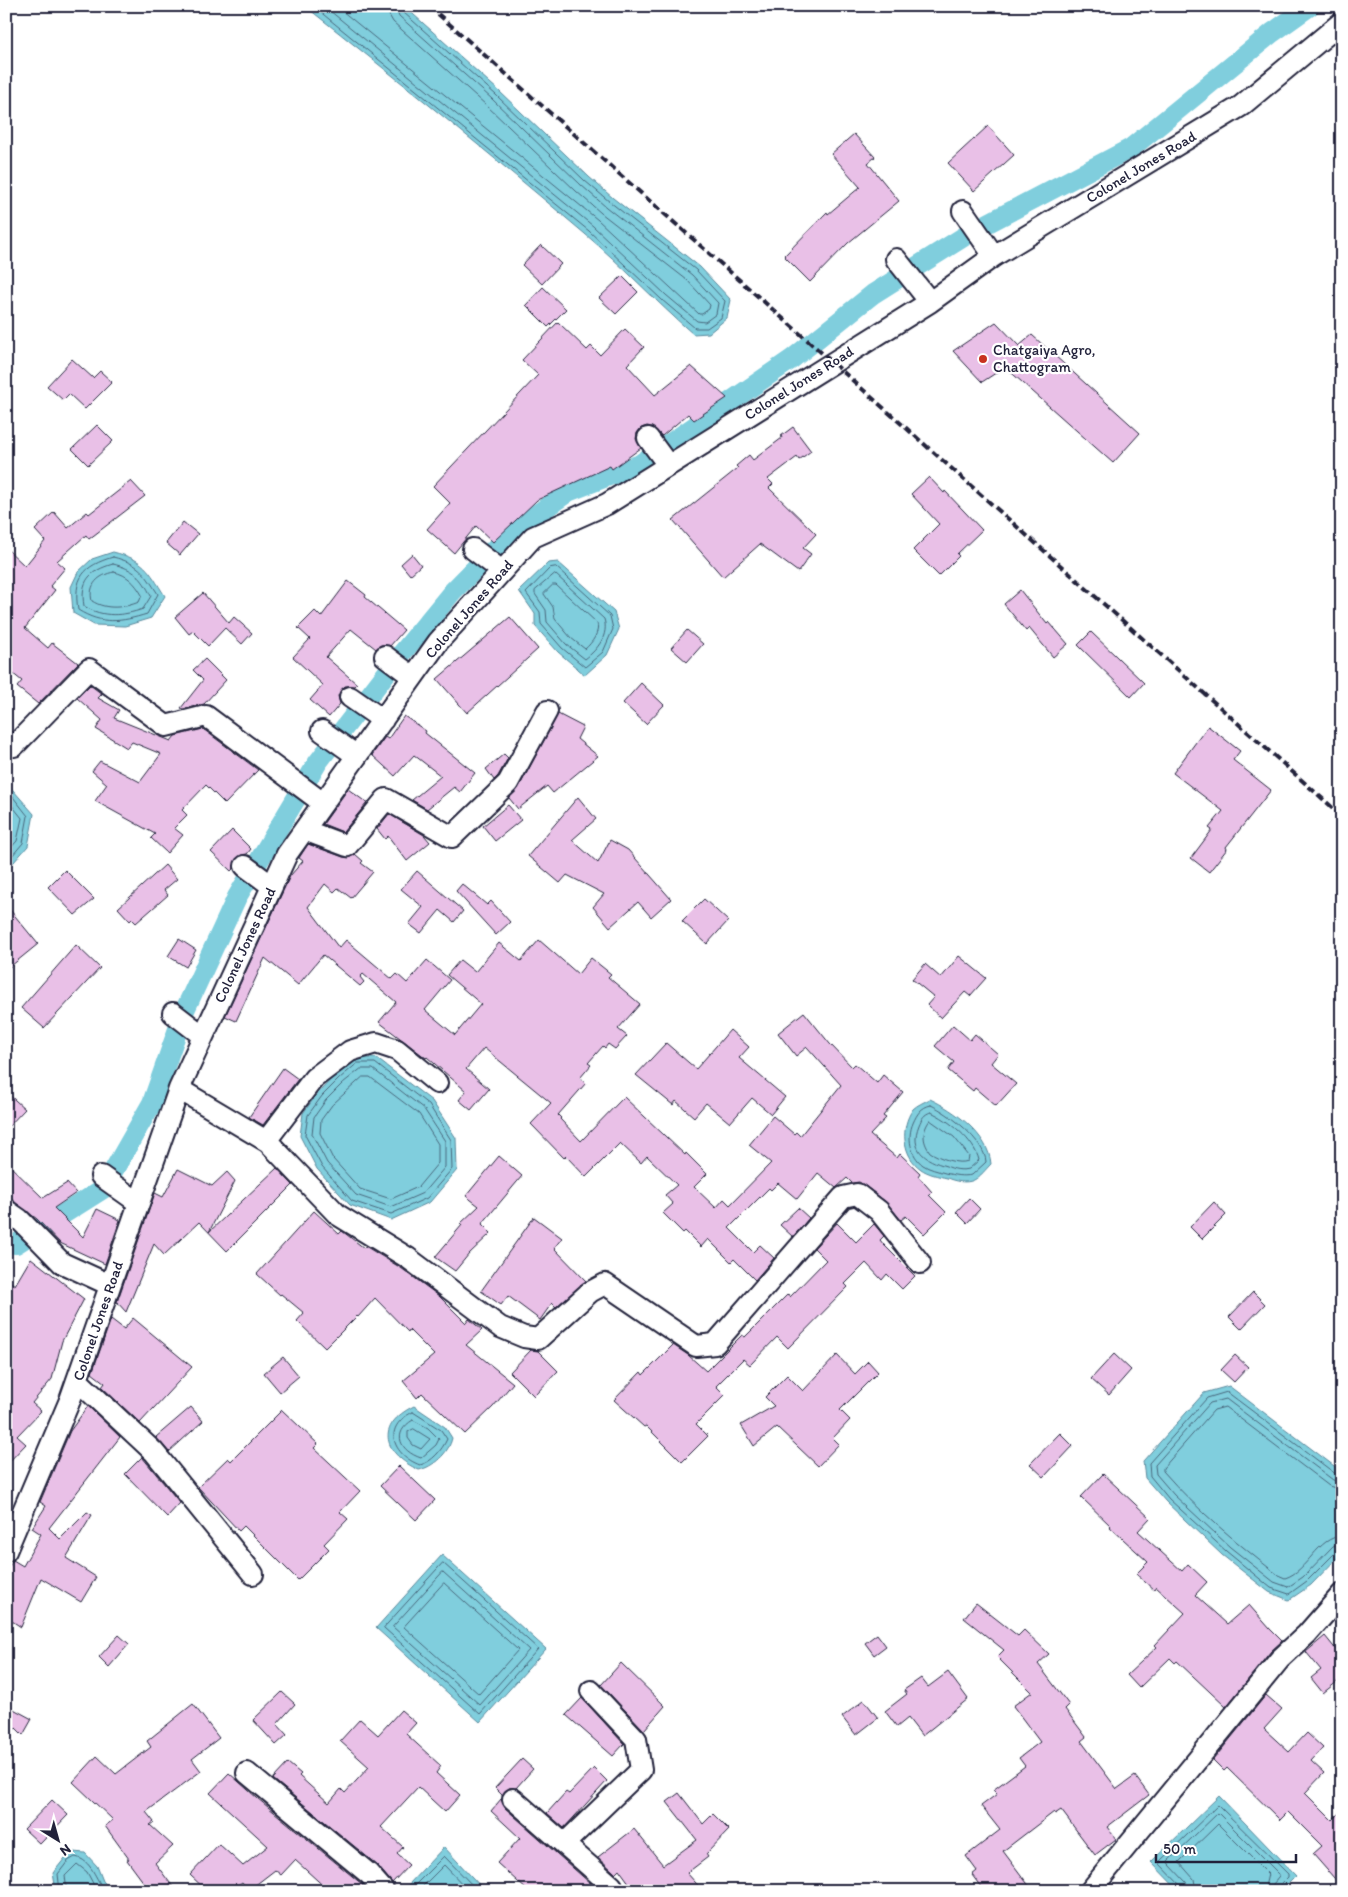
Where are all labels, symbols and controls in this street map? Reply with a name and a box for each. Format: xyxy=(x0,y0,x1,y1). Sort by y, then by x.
street label: Colonel Jones Road xyxy=(1083,127,1199,207)
place label: Chatgaiya Agro, Chattogram xyxy=(993,341,1096,376)
street label: Colonel Jones Road xyxy=(741,342,857,424)
marker: Chatgaiya Agro, Chattogram xyxy=(977,353,989,365)
street label: Colonel Jones Road xyxy=(421,556,517,662)
street label: Colonel Jones Road xyxy=(210,884,280,1006)
street label: Colonel Jones Road xyxy=(69,1259,127,1383)
north arrow xyxy=(32,1814,82,1864)
scale bar xyxy=(1156,1832,1296,1864)
text: N xyxy=(57,1840,74,1860)
text: 50 m xyxy=(1163,1840,1196,1858)

